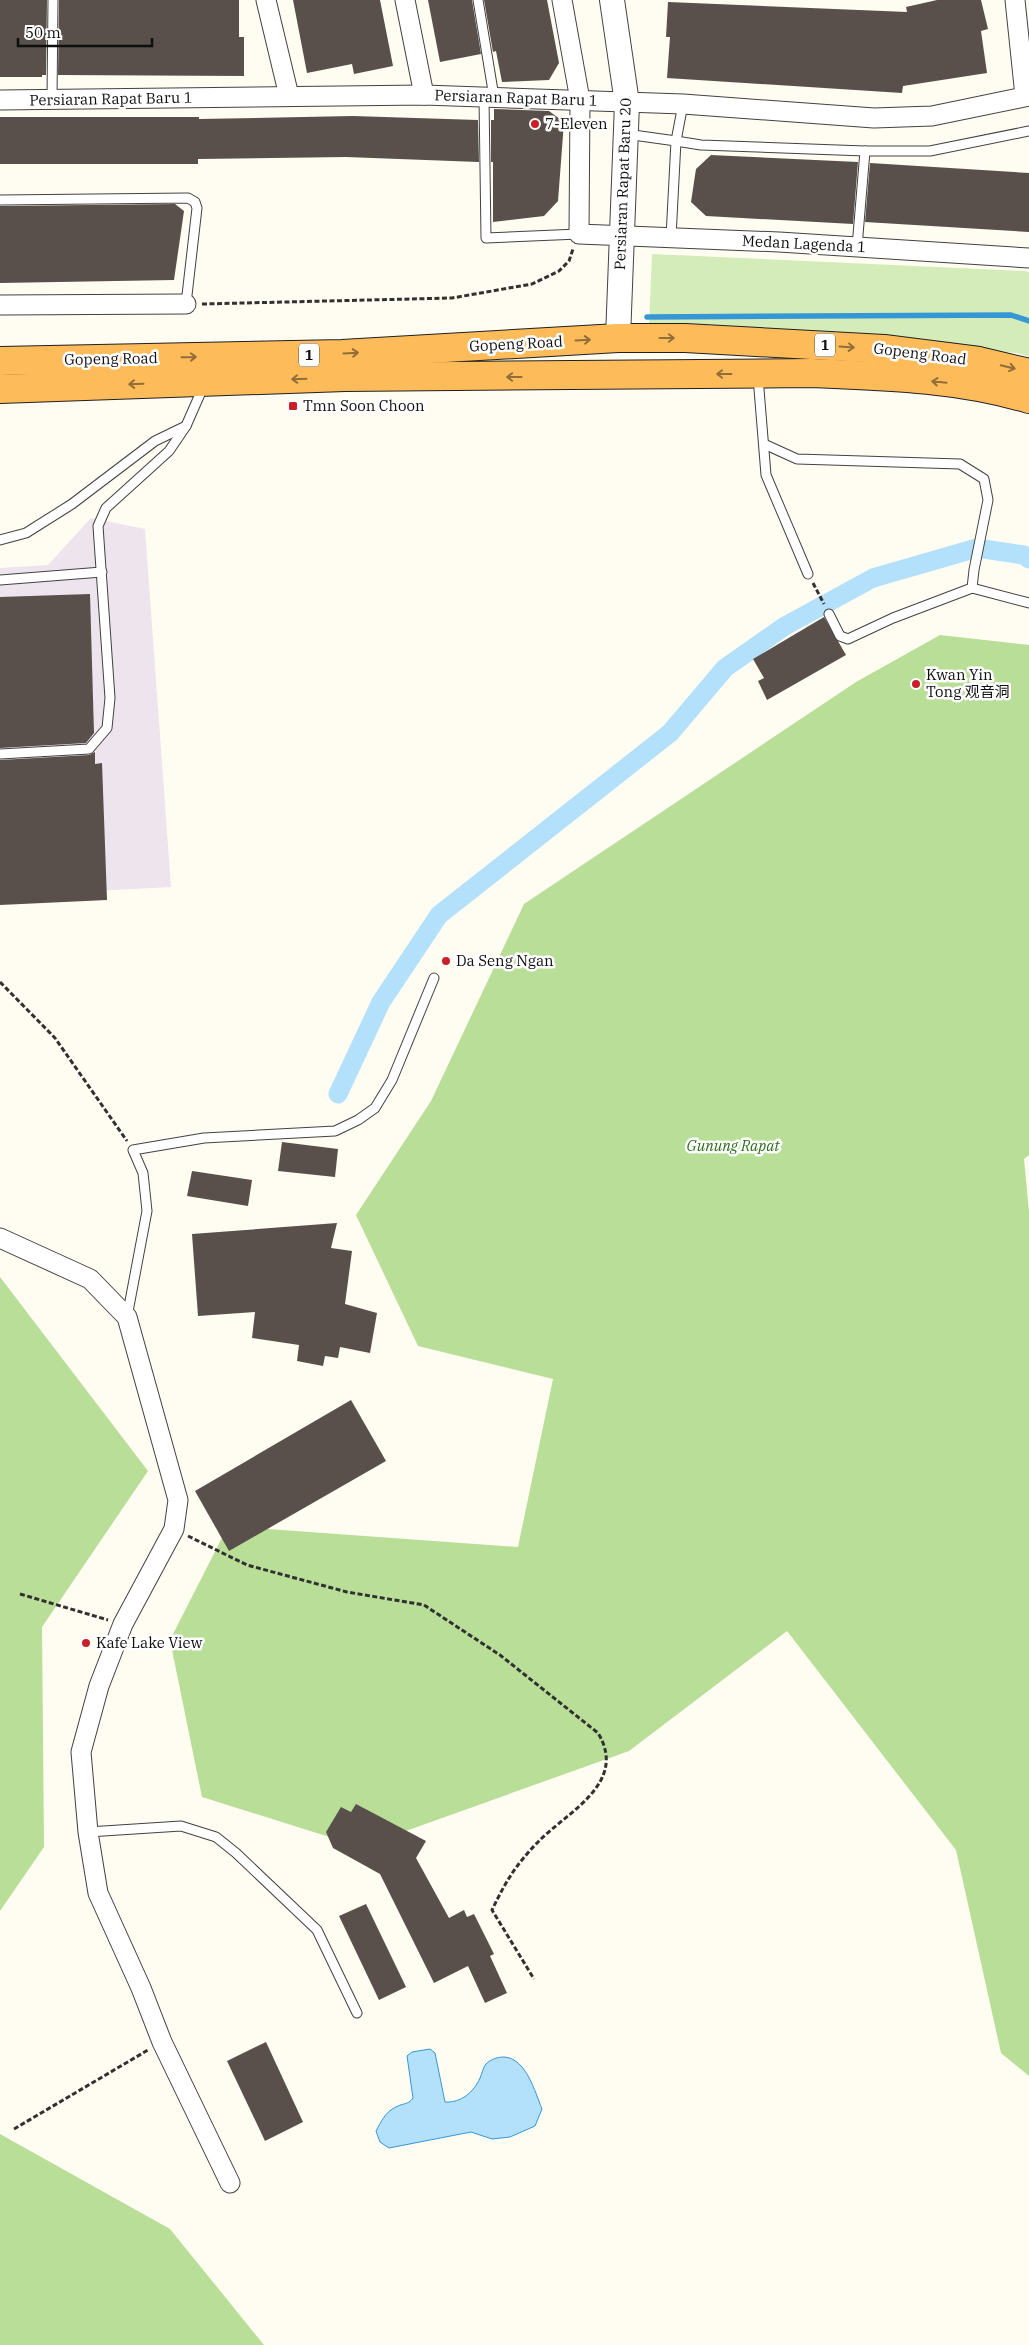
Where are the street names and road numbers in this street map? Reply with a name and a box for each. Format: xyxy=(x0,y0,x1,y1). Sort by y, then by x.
street label: Persiaran Rapat Baru 1 xyxy=(434,85,598,110)
street label: Persiaran Rapat Baru 1 xyxy=(29,88,193,109)
street label: Persiaran Rapat Baru 20 xyxy=(610,98,635,270)
street label: Medan Lagenda 1 xyxy=(742,231,867,256)
street label: Gopeng Road xyxy=(469,332,563,355)
road number: 1 xyxy=(815,334,835,356)
street label: Gopeng Road xyxy=(872,338,968,369)
road number: 1 xyxy=(299,344,319,366)
street label: Gopeng Road xyxy=(64,348,158,369)

